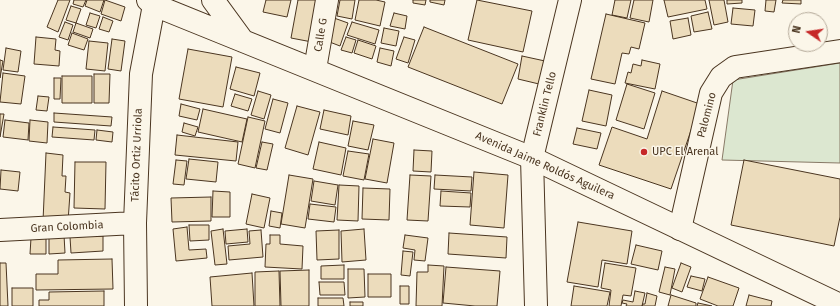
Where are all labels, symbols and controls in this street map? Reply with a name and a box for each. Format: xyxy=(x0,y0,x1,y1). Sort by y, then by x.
north arrow xyxy=(788,12,828,52)
street label: Calle G xyxy=(312,17,330,53)
text: N xyxy=(790,24,804,34)
street label: Franklin Tello xyxy=(531,70,559,138)
street label: Palomino xyxy=(695,91,719,139)
street label: Tácito Ortiz Urriola xyxy=(129,108,145,202)
street label: Avenida Jaime Roldós Aguilera xyxy=(473,129,617,203)
place label: UPC El Arenal xyxy=(652,145,718,159)
marker: UPC El Arenal xyxy=(639,147,649,157)
street label: Gran Colombia xyxy=(30,218,104,236)

